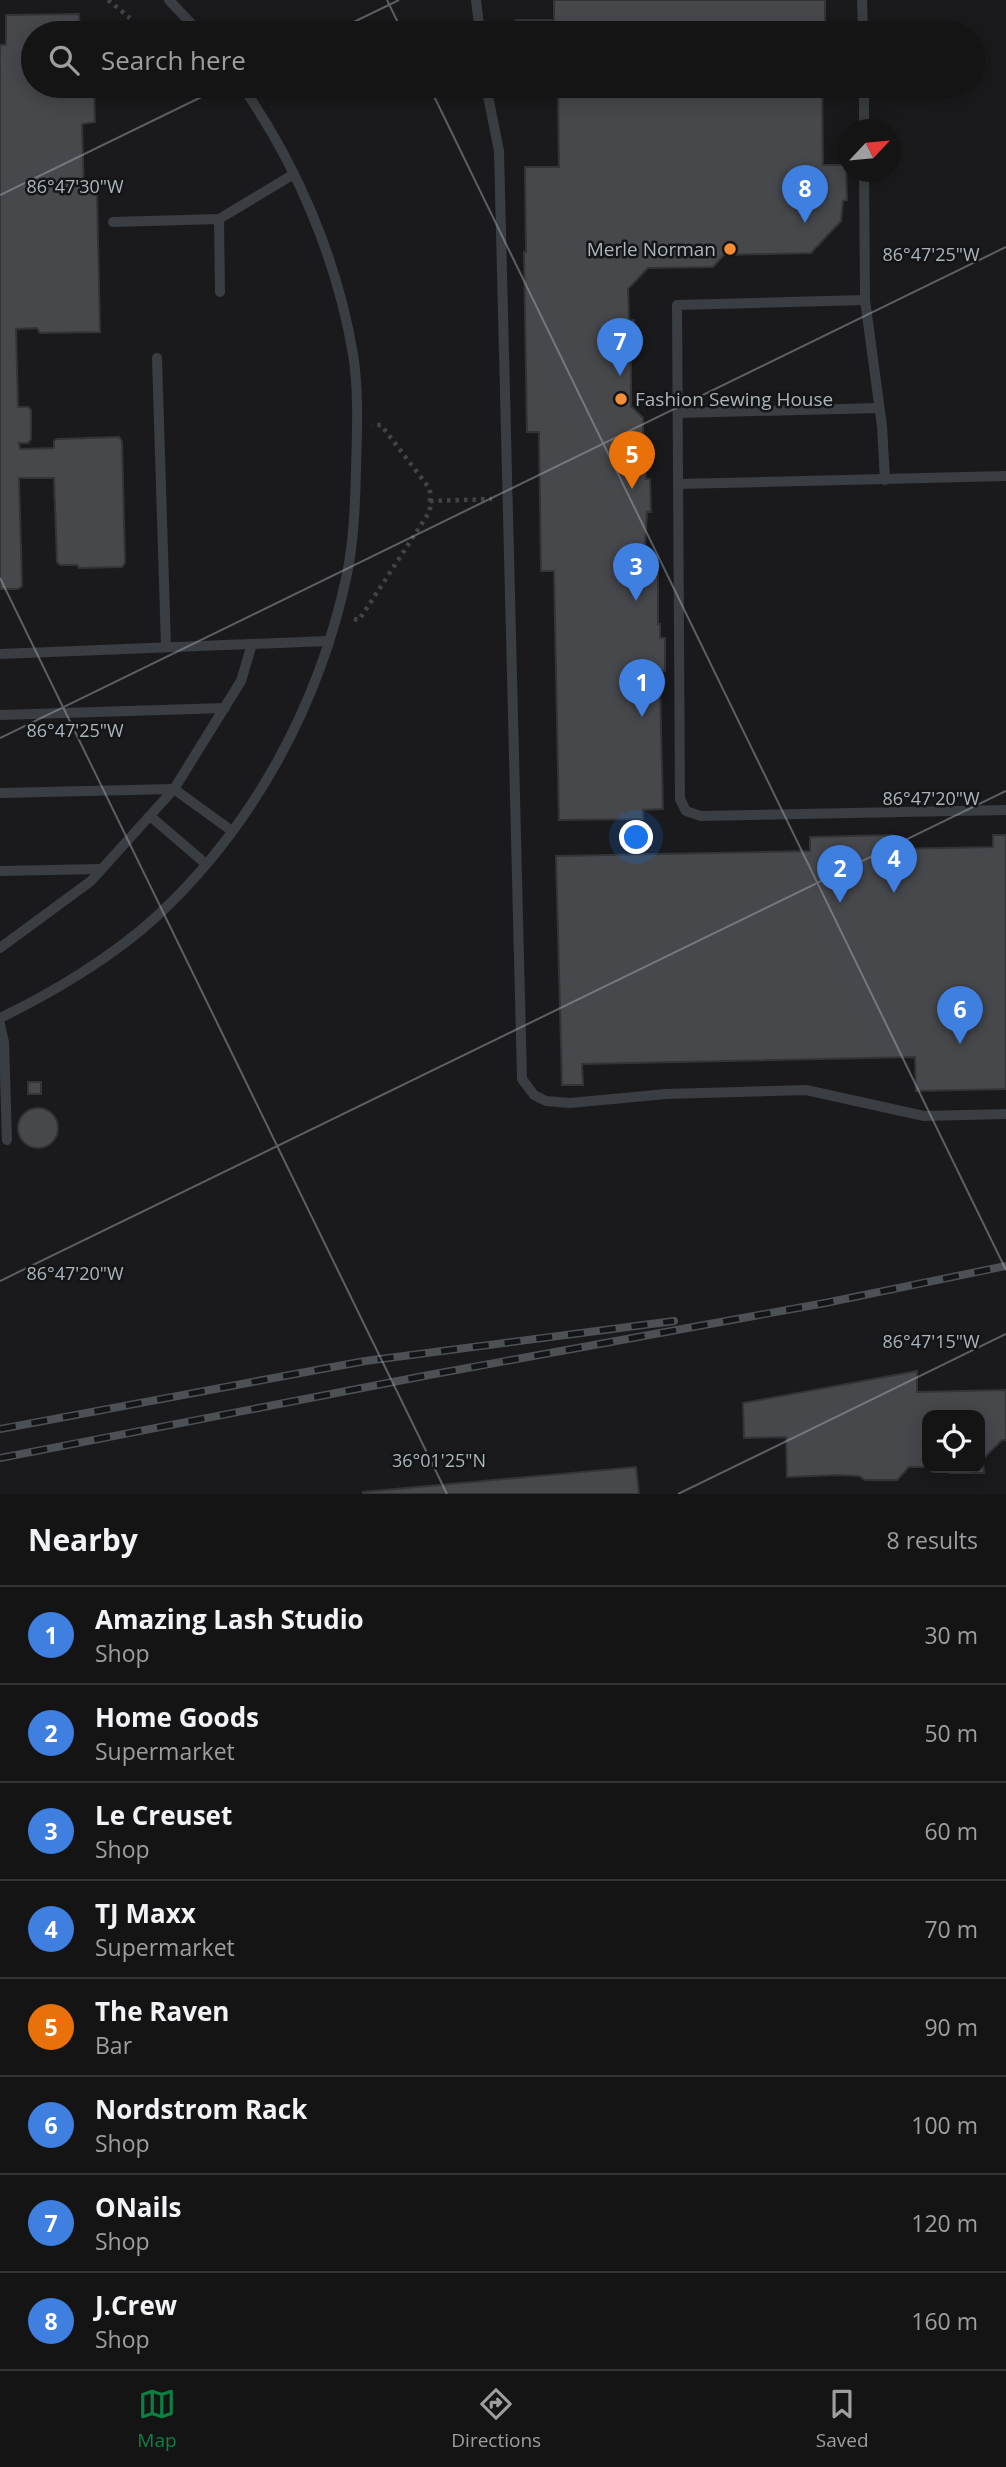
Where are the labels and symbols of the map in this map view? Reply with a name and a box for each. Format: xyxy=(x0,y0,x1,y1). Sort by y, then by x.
north arrow xyxy=(838,119,901,182)
pin: 8 xyxy=(782,165,828,223)
text: 86°47'30"W xyxy=(26,174,124,198)
place label: Merle Norman xyxy=(587,236,716,262)
marker: Merle Norman xyxy=(722,241,738,257)
text: 86°47'25"W xyxy=(882,242,980,266)
pin: 7 xyxy=(597,318,643,376)
place label: Fashion Sewing House xyxy=(635,386,833,412)
marker: Fashion Sewing House xyxy=(613,391,629,407)
pin: 5 xyxy=(609,431,655,489)
pin: 3 xyxy=(613,543,659,601)
pin: 1 xyxy=(619,659,665,717)
text: 86°47'25"W xyxy=(26,718,124,742)
text: 86°47'20"W xyxy=(882,786,980,810)
your location xyxy=(619,820,653,854)
pin: 4 xyxy=(871,835,917,893)
pin: 2 xyxy=(817,845,863,903)
pin: 6 xyxy=(937,986,983,1044)
text: 86°47'20"W xyxy=(26,1261,124,1285)
text: 86°47'15"W xyxy=(882,1329,980,1353)
text: 36°01'25"N xyxy=(392,1448,486,1472)

